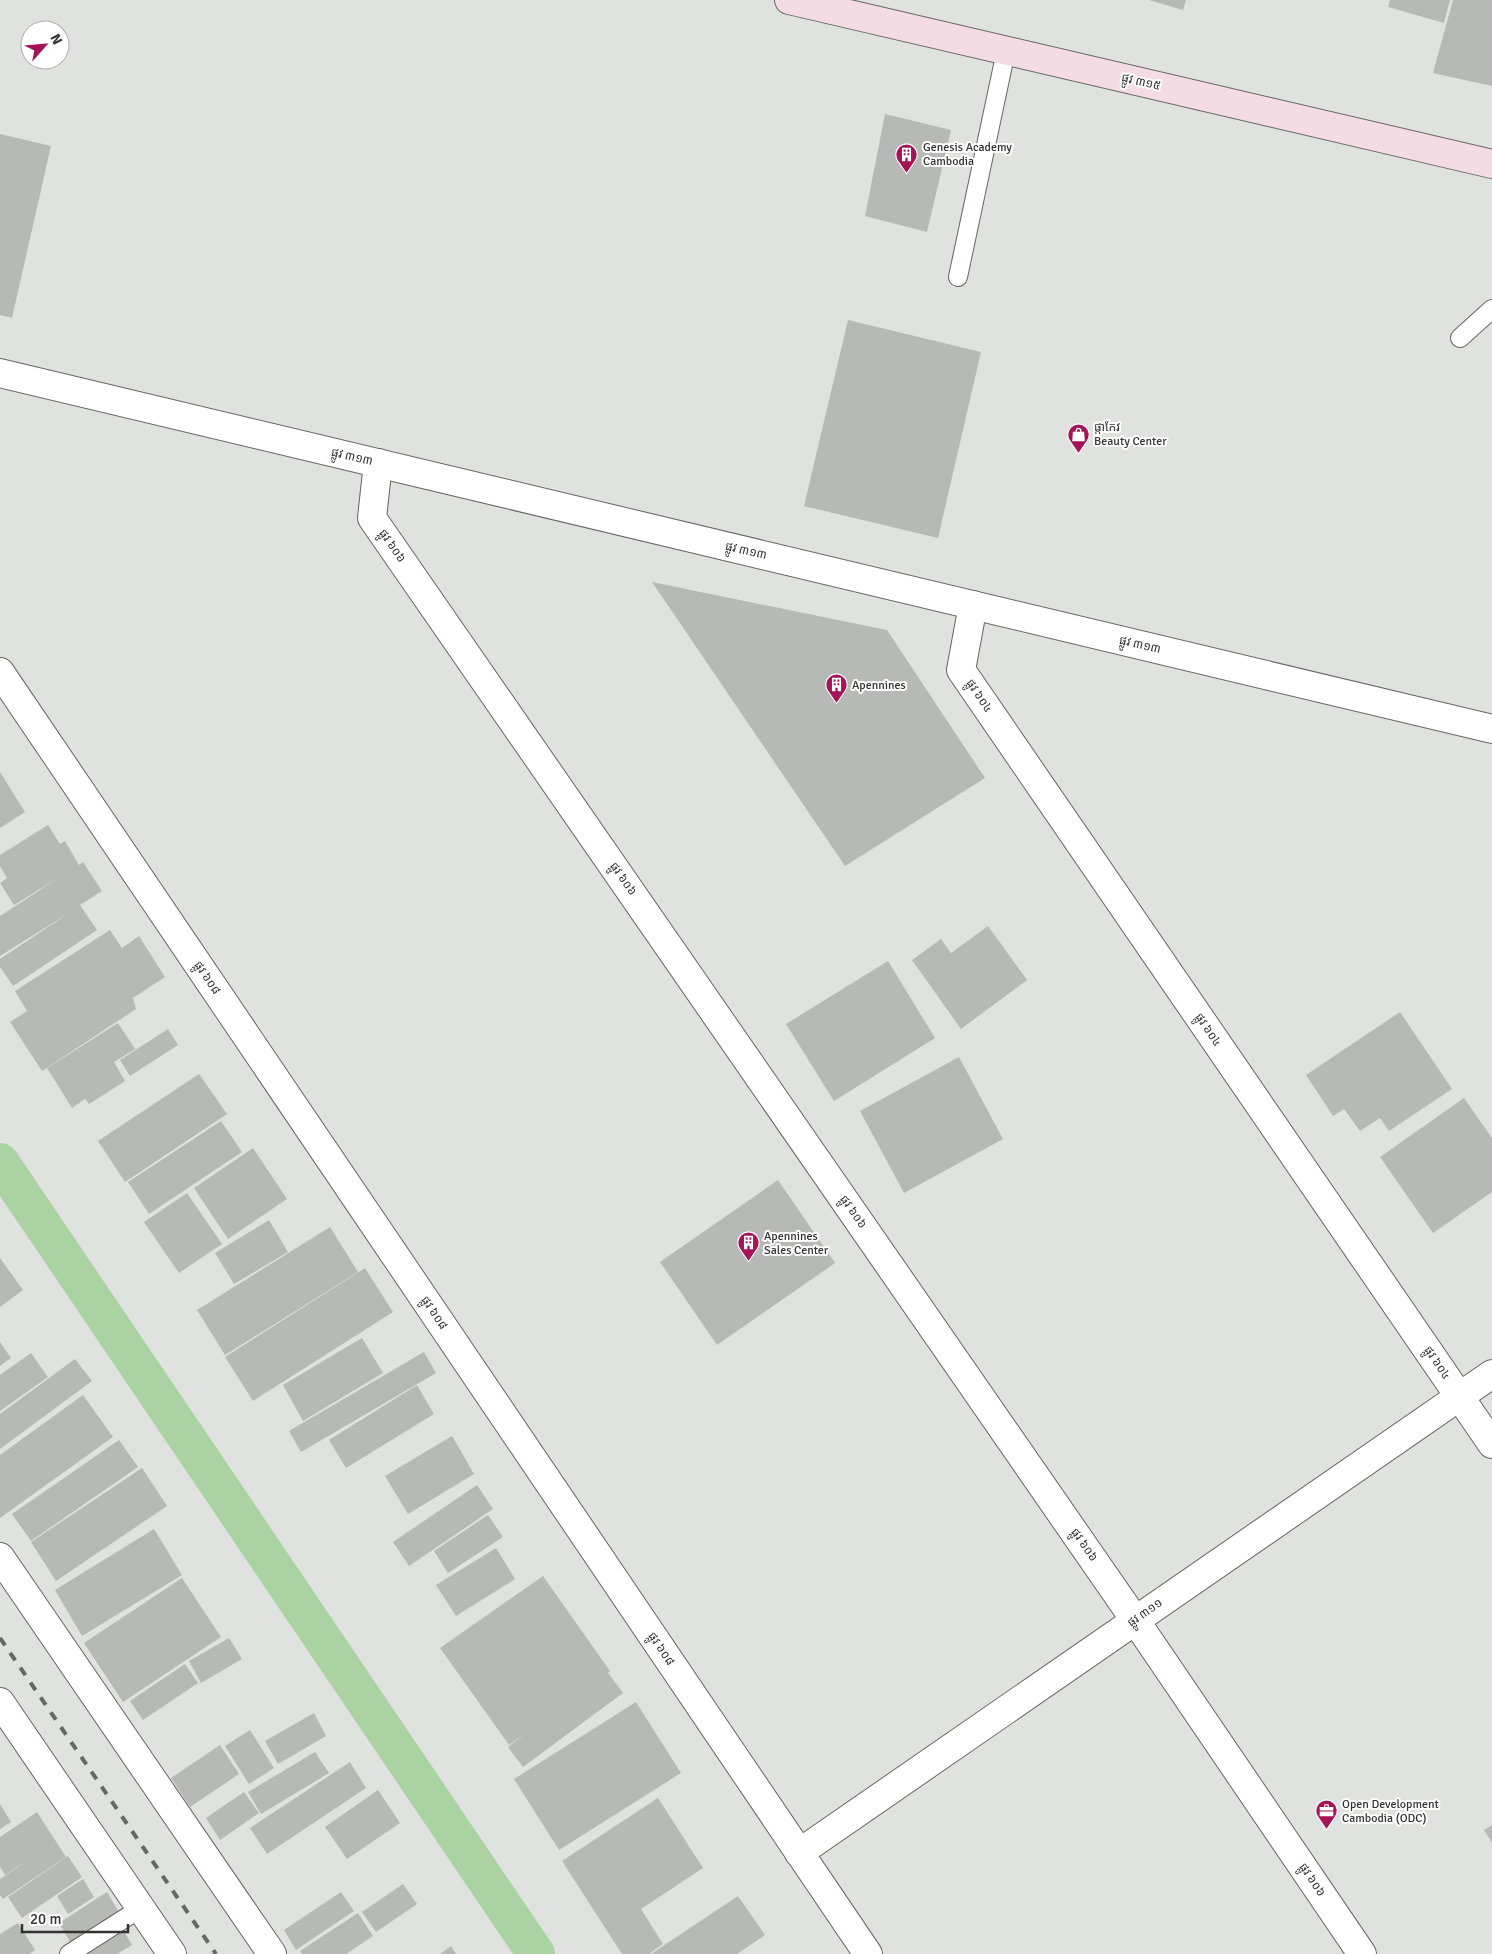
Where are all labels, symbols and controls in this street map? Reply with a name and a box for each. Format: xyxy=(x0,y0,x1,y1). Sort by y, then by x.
north arrow xyxy=(20,20,70,70)
text: N xyxy=(46,31,66,48)
street label: ផ្លូវ ៣១៥ xyxy=(1119,70,1162,96)
place label: Genesis Academy Cambodia xyxy=(923,140,1012,169)
building icon: Genesis Academy Cambodia xyxy=(895,142,919,173)
place label: ផ្កាកែវ Beauty Center xyxy=(1094,420,1167,449)
shop icon: ផ្កាកែវ Beauty Center xyxy=(1066,422,1090,453)
street label: ផ្លូវ ៣១៣ xyxy=(329,445,374,472)
street label: ផ្លូវ ៦០៦ xyxy=(373,527,409,567)
street label: ផ្លូវ ៣១៣ xyxy=(723,539,768,566)
street label: ផ្លូវ ៣១៣ xyxy=(1117,633,1162,660)
building icon: Apennines xyxy=(824,673,848,704)
street label: ផ្លូវ ៦០៤ xyxy=(960,676,996,717)
place label: Apennines xyxy=(852,678,906,693)
street label: ផ្លូវ ៦០៦ xyxy=(604,860,640,900)
street label: ផ្លូវ ៦០៨ xyxy=(188,958,224,999)
street label: ផ្លូវ ៦០៤ xyxy=(1189,1010,1225,1051)
street label: ផ្លូវ ៦០៦ xyxy=(834,1193,870,1233)
place label: Apennines Sales Center xyxy=(764,1229,829,1258)
building icon: Apennines Sales Center xyxy=(736,1231,760,1262)
street label: ផ្លូវ ៦០៨ xyxy=(415,1293,451,1334)
street label: ផ្លូវ ៦០៤ xyxy=(1418,1343,1454,1384)
street label: ផ្លូវ ៦០៦ xyxy=(1065,1526,1101,1566)
street label: ផ្លូវ ៣១១ xyxy=(1124,1595,1167,1633)
street label: ផ្លូវ ៦០៨ xyxy=(642,1629,678,1670)
place label: Open Development Cambodia (ODC) xyxy=(1342,1797,1439,1826)
office icon: Open Development Cambodia (ODC) xyxy=(1314,1799,1338,1830)
street label: ផ្លូវ ៦០៦ xyxy=(1293,1860,1329,1901)
scale bar xyxy=(22,1902,129,1934)
text: 20 m xyxy=(30,1910,61,1928)

